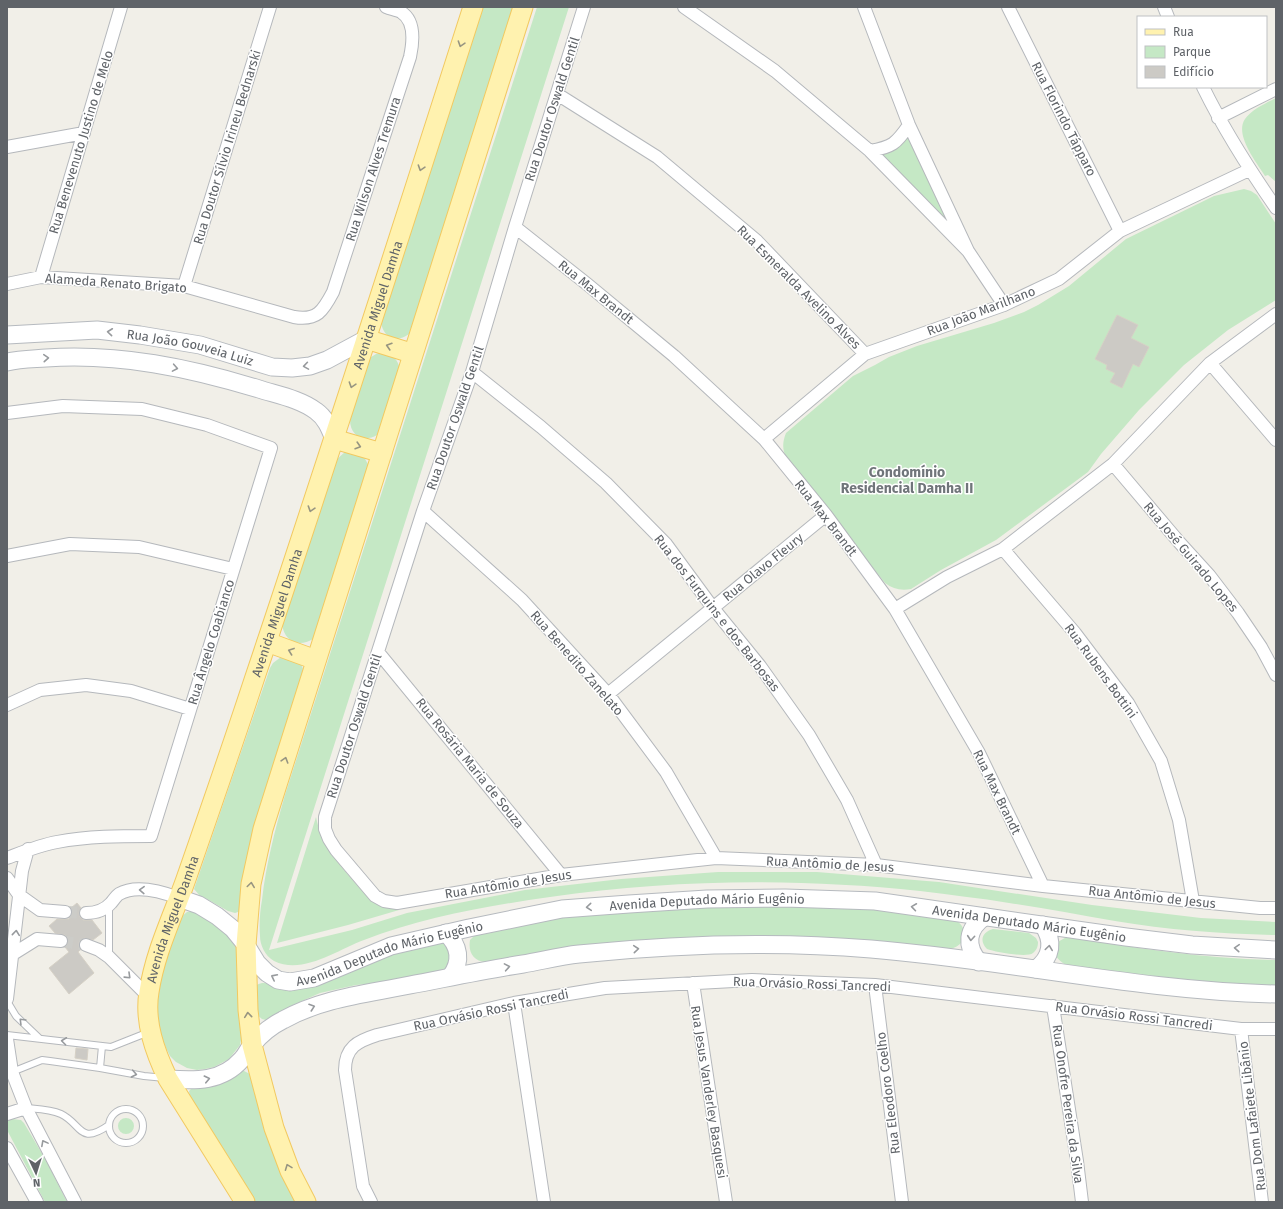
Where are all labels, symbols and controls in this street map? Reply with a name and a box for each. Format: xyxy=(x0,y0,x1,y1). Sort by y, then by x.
legend xyxy=(1137,16,1267,88)
text: Rua xyxy=(1173,25,1194,39)
street label: Rua Doutor Oswald Gentil xyxy=(522,35,583,183)
one-way arrow xyxy=(457,40,466,47)
text: Parque xyxy=(1173,45,1211,59)
street label: Rua Benevenuto Justino de Melo xyxy=(46,48,116,236)
street label: Rua Doutor Sílvio Irineu Bednarski xyxy=(190,48,264,246)
street label: Rua Florindo Tápparo xyxy=(1029,59,1099,179)
text: Edifício xyxy=(1173,65,1214,79)
street label: Rua Wilson Alves Tremura xyxy=(342,95,404,243)
one-way arrow xyxy=(418,164,426,171)
street label: Rua Esmeralda Avelino Alves xyxy=(734,222,864,352)
street label: Avenida Miguel Damha xyxy=(350,239,405,371)
street label: Rua Max Brandt xyxy=(555,257,637,327)
street label: Alameda Renato Brigato xyxy=(45,271,187,295)
street label: Rua João Marilhano xyxy=(925,283,1037,339)
street label: Rua João Gouveia Luiz xyxy=(126,326,256,369)
one-way arrow xyxy=(107,327,113,336)
one-way arrow xyxy=(386,342,393,351)
street label: Rua Doutor Oswald Gentil xyxy=(423,344,487,492)
one-way arrow xyxy=(43,353,49,362)
one-way arrow xyxy=(302,361,309,370)
one-way arrow xyxy=(172,363,178,372)
one-way arrow xyxy=(348,381,357,388)
one-way arrow xyxy=(354,441,361,450)
district label: Condomínio Residencial Damha II xyxy=(841,464,973,497)
street label: Rua Max Brandt xyxy=(792,477,861,559)
street label: Rua José Guirado Lopes xyxy=(1141,499,1241,615)
one-way arrow xyxy=(307,505,316,512)
street label: Rua Olavo Fleury xyxy=(720,530,807,604)
street label: Rua dos Furquins e dos Barbosas xyxy=(651,532,783,694)
street label: Avenida Miguel Damha xyxy=(248,547,305,679)
street label: Rua Ângelo Coabianco xyxy=(185,577,237,707)
street label: Rua Benedito Zanelato xyxy=(527,608,627,718)
street label: Rua Rubens Bottini xyxy=(1062,621,1140,721)
one-way arrow xyxy=(288,647,295,656)
street label: Rua Doutor Oswald Gentil xyxy=(324,652,385,800)
street label: Rua Rosária Maria de Souza xyxy=(413,695,527,831)
street label: Rua Max Brandt xyxy=(970,747,1024,837)
one-way arrow xyxy=(280,756,289,763)
street label: Rua Antômio de Jesus xyxy=(766,853,894,875)
street label: Avenida Miguel Damha xyxy=(143,854,201,984)
street label: Rua Antômio de Jesus xyxy=(444,867,572,901)
one-way arrow xyxy=(246,882,255,888)
street label: Rua Antômio de Jesus xyxy=(1088,883,1216,911)
one-way arrow xyxy=(139,886,145,894)
street label: Avenida Deputado Mário Eugênio xyxy=(609,890,805,913)
one-way arrow xyxy=(586,902,592,911)
street label: Avenida Deputado Mário Eugênio xyxy=(931,902,1127,944)
one-way arrow xyxy=(911,903,917,912)
street label: Avenida Deputado Mário Eugênio xyxy=(295,918,484,988)
one-way arrow xyxy=(11,930,20,936)
one-way arrow xyxy=(966,935,975,941)
one-way arrow xyxy=(633,944,639,953)
one-way arrow xyxy=(1234,944,1240,953)
one-way arrow xyxy=(1044,945,1053,951)
one-way arrow xyxy=(504,963,510,971)
one-way arrow xyxy=(123,971,131,979)
one-way arrow xyxy=(271,974,278,982)
street label: Rua Orvásio Rossi Tancredi xyxy=(733,974,891,994)
street label: Rua Orvásio Rossi Tancredi xyxy=(412,986,570,1034)
street label: Rua Orvásio Rossi Tancredi xyxy=(1054,999,1214,1033)
one-way arrow xyxy=(308,1004,315,1012)
street label: Rua Jesus Vanderley Basquesi xyxy=(688,1004,730,1180)
one-way arrow xyxy=(244,1012,253,1018)
one-way arrow xyxy=(19,1018,26,1026)
street label: Rua Onofre Pereira da Silva xyxy=(1049,1024,1087,1184)
street label: Rua Eleodoro Coelho xyxy=(873,1031,903,1155)
one-way arrow xyxy=(61,1037,67,1046)
street label: Rua Dom Lafaiete Libânio xyxy=(1235,1040,1269,1192)
one-way arrow xyxy=(131,1070,137,1078)
one-way arrow xyxy=(204,1075,210,1083)
one-way arrow xyxy=(42,1139,49,1147)
north arrow xyxy=(16,1153,56,1193)
one-way arrow xyxy=(285,1164,293,1171)
text: N xyxy=(33,1176,41,1189)

